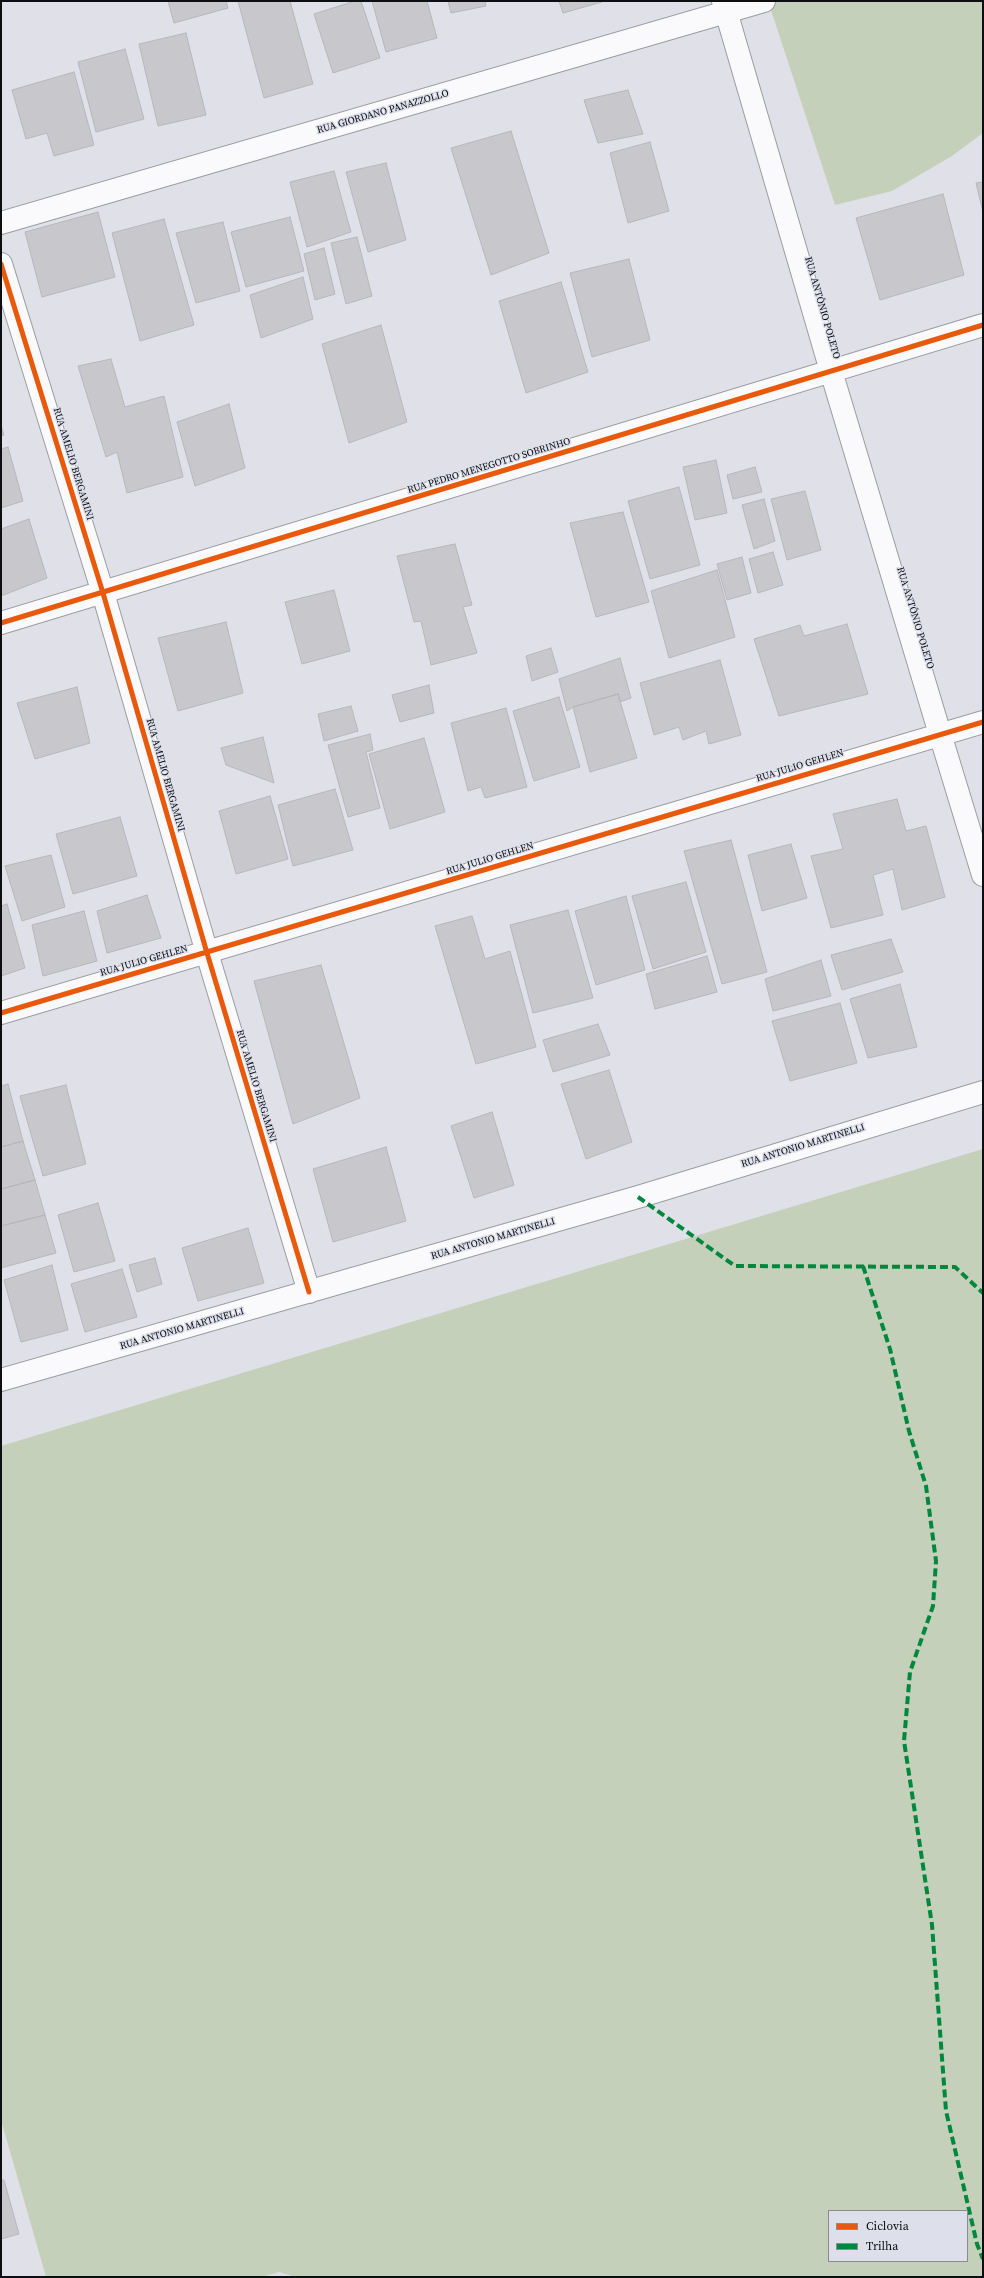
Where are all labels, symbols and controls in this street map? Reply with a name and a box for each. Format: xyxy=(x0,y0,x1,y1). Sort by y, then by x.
street label: RUA GIORDANO PANAZZOLLO xyxy=(316,87,450,137)
street label: RUA ANTÔNIO POLETO xyxy=(802,255,842,361)
street label: RUA AMELIO BERGAMINI xyxy=(50,406,96,522)
street label: RUA PEDRO MENEGOTTO SOBRINHO xyxy=(406,435,572,497)
street label: RUA ANTÔNIO POLETO xyxy=(894,566,936,670)
street label: RUA AMELIO BERGAMINI xyxy=(143,717,187,833)
street label: RUA JULIO GEHLEN xyxy=(755,747,845,785)
street label: RUA JULIO GEHLEN xyxy=(445,840,535,878)
street label: RUA JULIO GEHLEN xyxy=(99,943,189,979)
street label: RUA AMELIO BERGAMINI xyxy=(233,1028,279,1144)
street label: RUA ANTONIO MARTINELLI xyxy=(740,1121,866,1171)
street label: RUA ANTONIO MARTINELLI xyxy=(430,1216,556,1262)
street label: RUA ANTONIO MARTINELLI xyxy=(119,1306,245,1352)
legend xyxy=(828,2210,968,2262)
text: Ciclovia xyxy=(866,2218,909,2234)
text: Trilha xyxy=(866,2238,898,2254)

